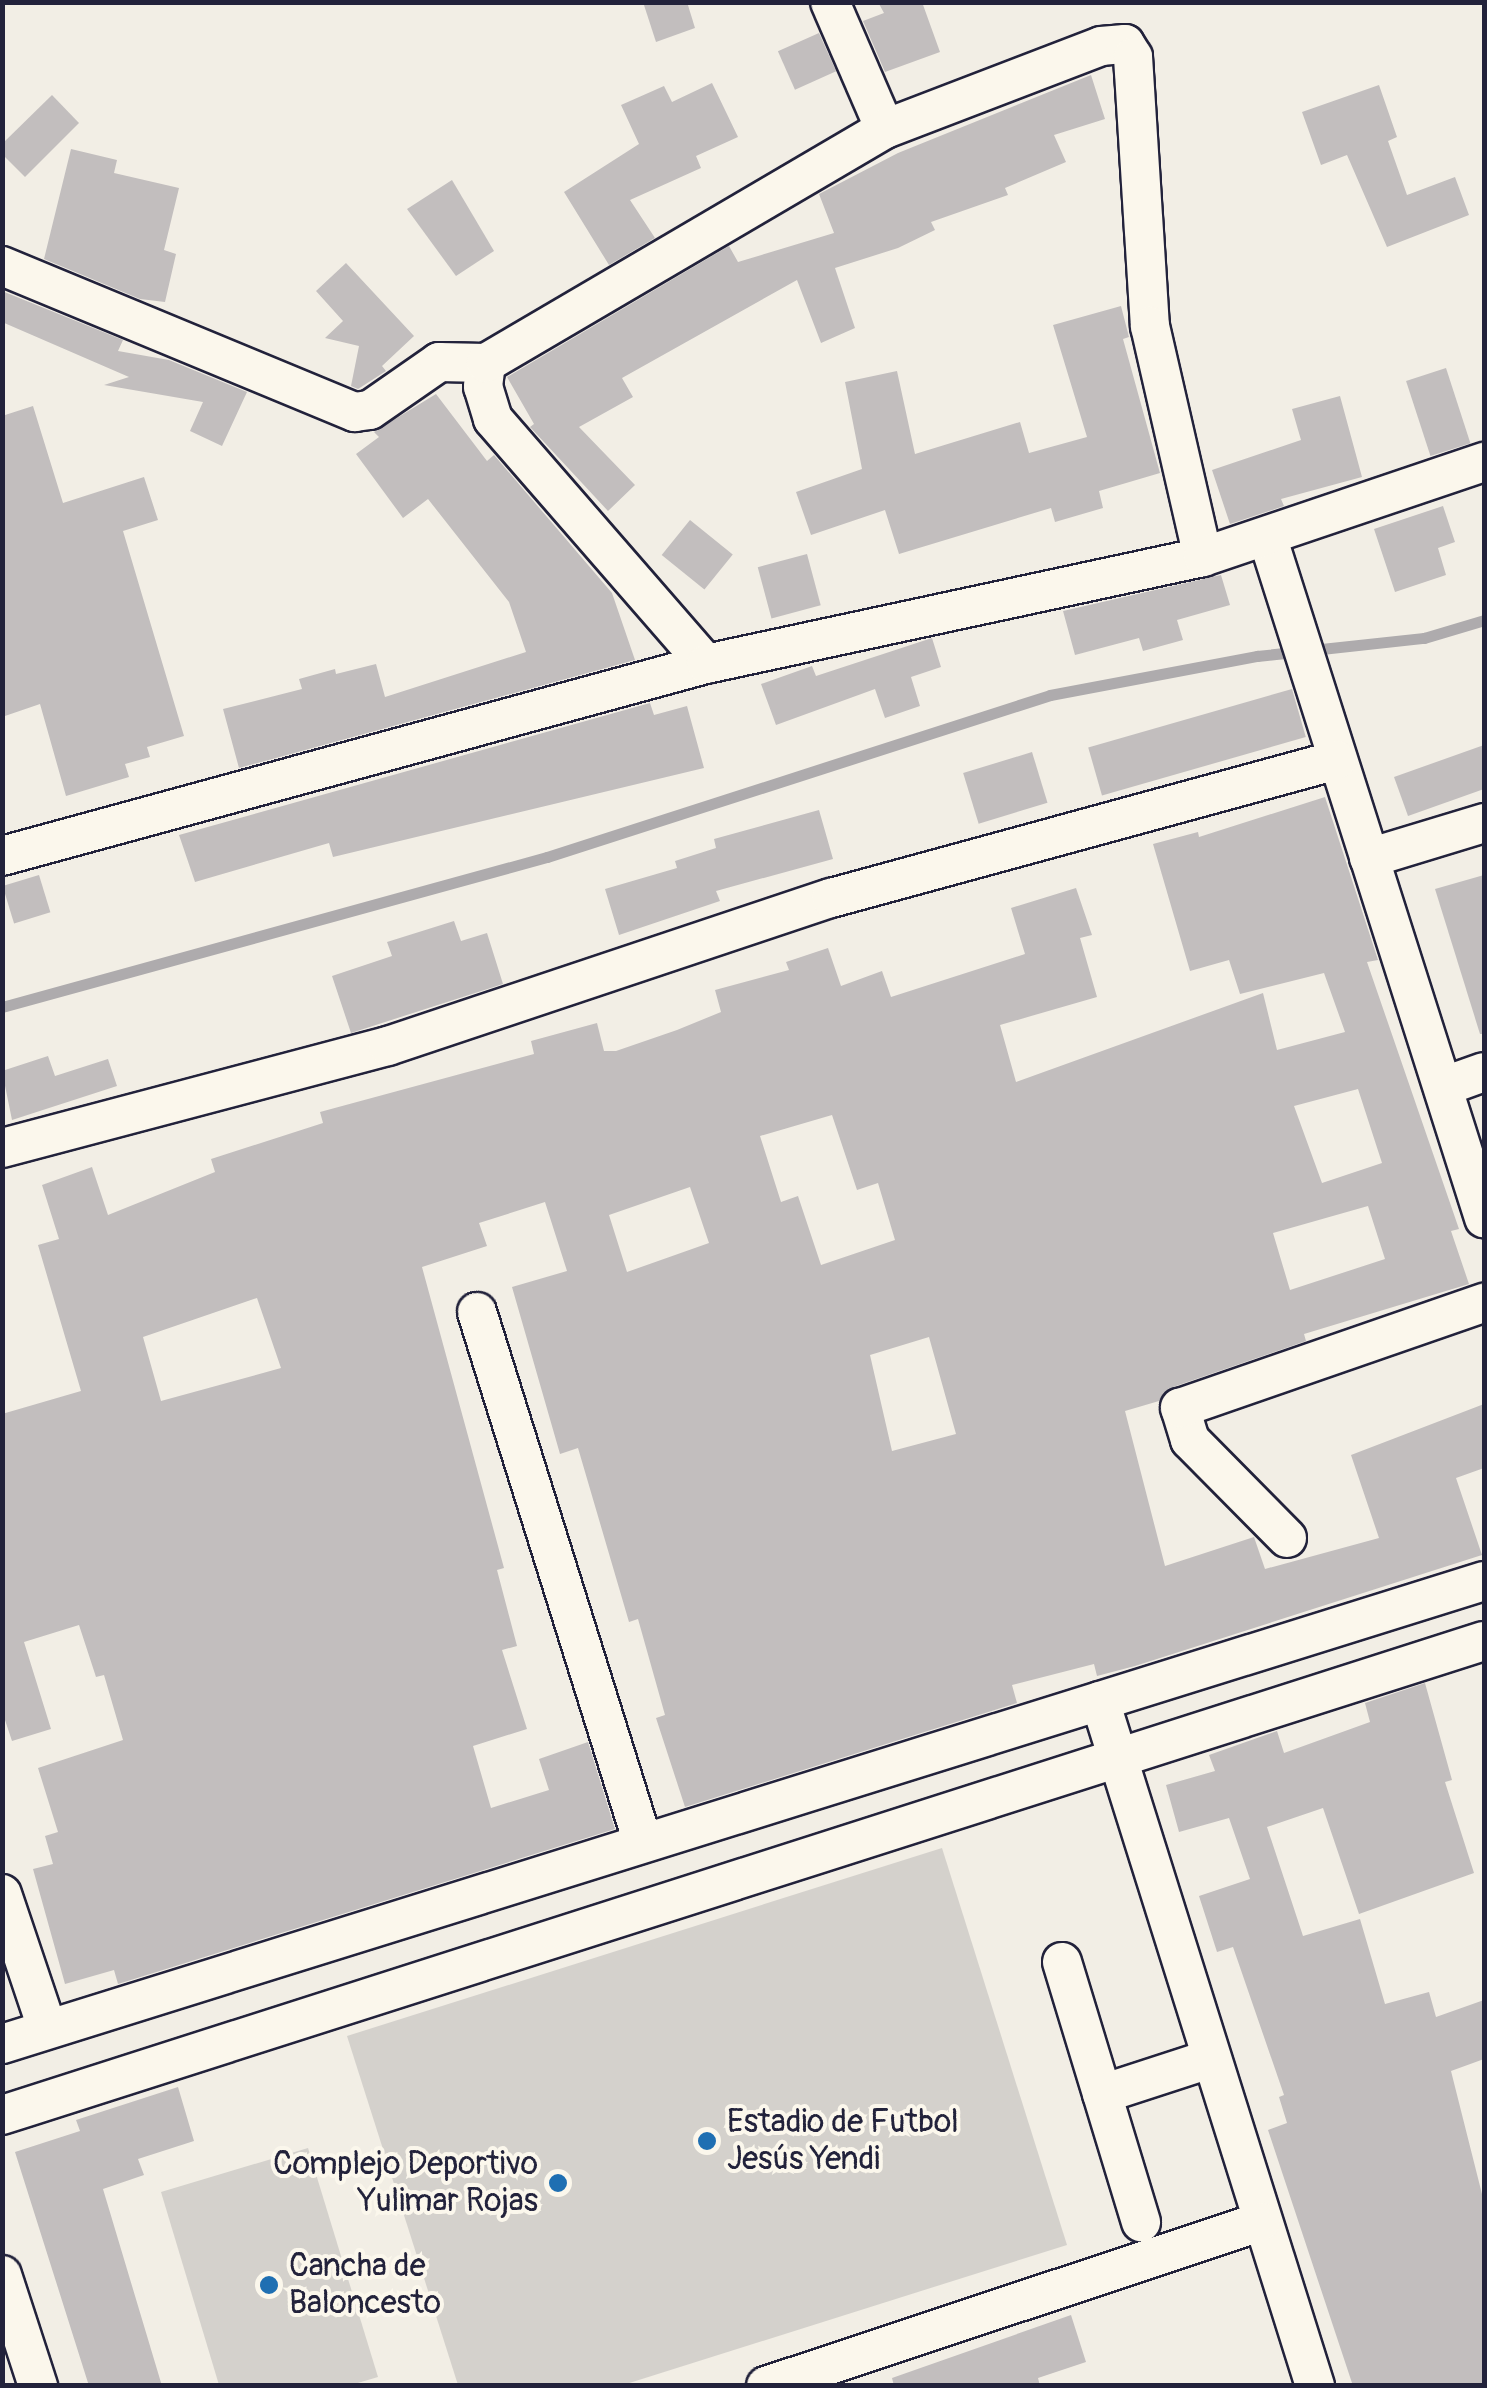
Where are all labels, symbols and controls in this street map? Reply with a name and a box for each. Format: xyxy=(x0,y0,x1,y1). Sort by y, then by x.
place label: Estadio de Futbol Jesús Yendi xyxy=(727,2104,959,2179)
marker: Estadio de Futbol Jesús Yendi xyxy=(696,2130,718,2152)
place label: Complejo Deportivo Yulimar Rojas xyxy=(273,2146,538,2221)
marker: Complejo Deportivo Yulimar Rojas xyxy=(547,2172,569,2194)
place label: Cancha de Baloncesto xyxy=(289,2248,441,2323)
marker: Cancha de Baloncesto xyxy=(258,2274,280,2296)

